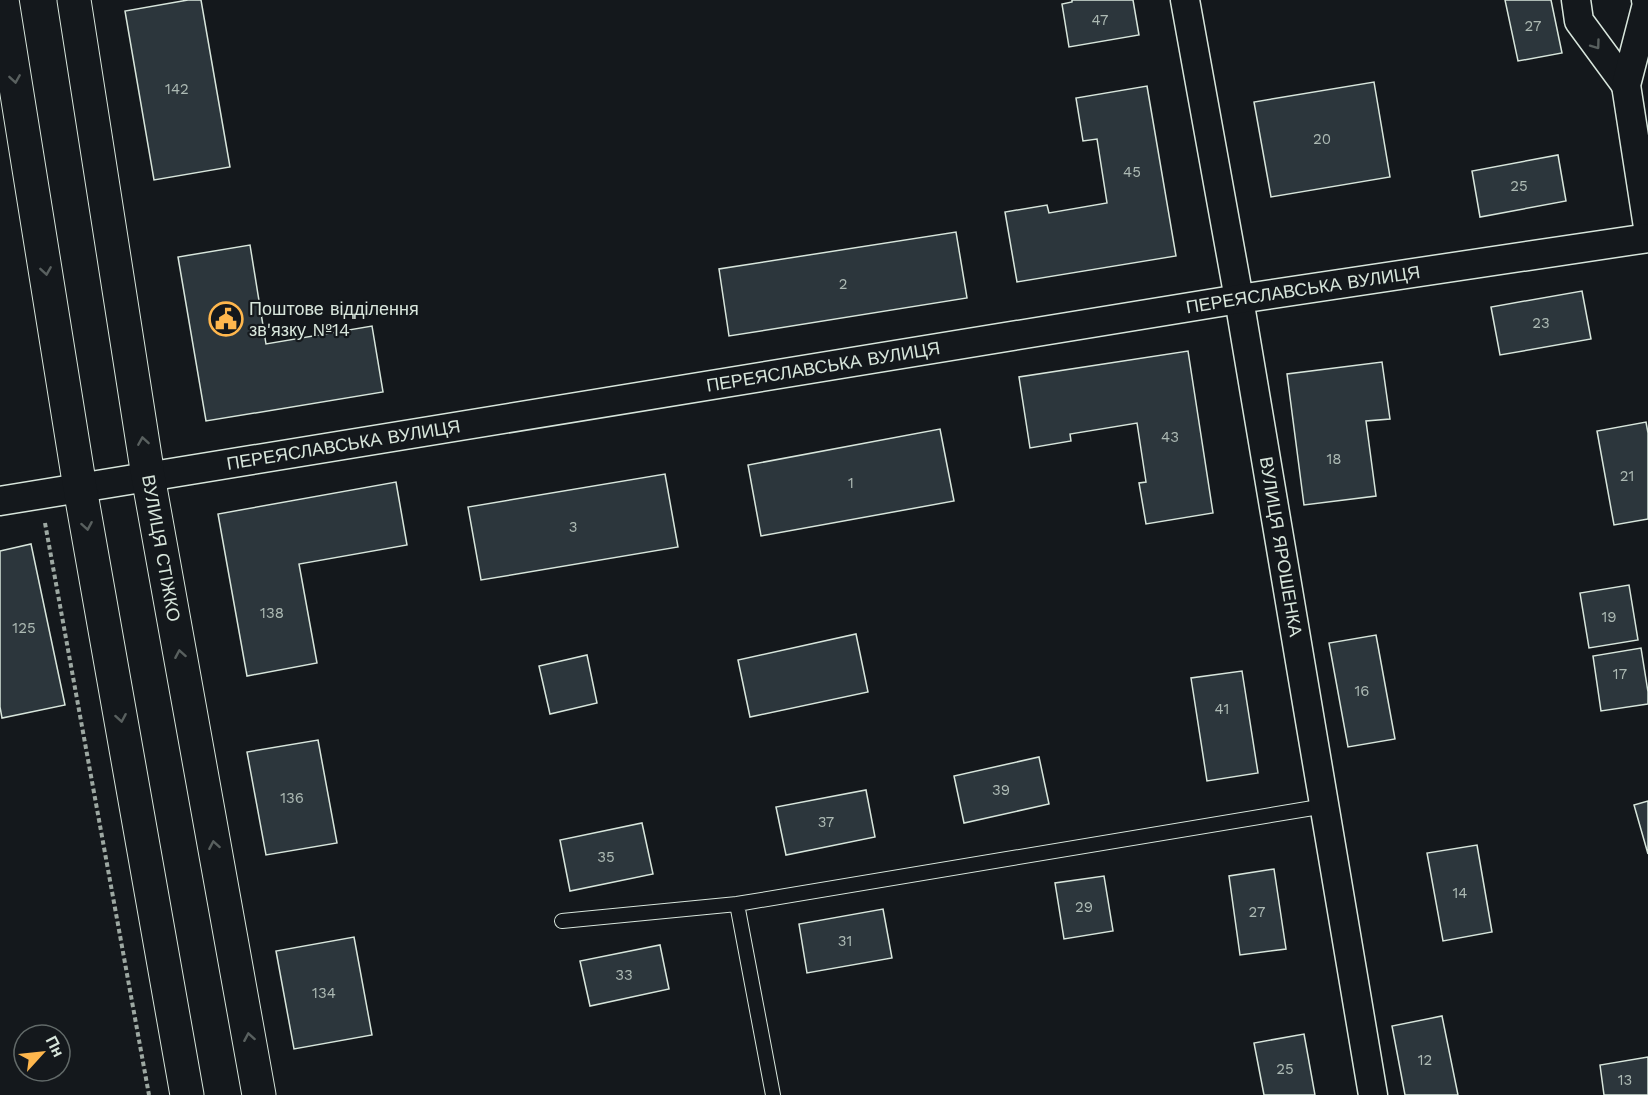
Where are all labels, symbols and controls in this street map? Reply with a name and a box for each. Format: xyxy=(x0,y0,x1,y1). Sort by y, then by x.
house number: 47 xyxy=(1092,11,1108,29)
house number: 27 xyxy=(1525,17,1541,35)
one-way arrow xyxy=(1589,38,1600,49)
one-way arrow xyxy=(8,73,21,83)
house number: 142 xyxy=(165,80,189,98)
house number: 20 xyxy=(1313,130,1331,148)
house number: 45 xyxy=(1123,163,1141,181)
house number: 25 xyxy=(1510,177,1528,195)
street label: ПЕРЕЯСЛАВСЬКА ВУЛИЦЯ xyxy=(1184,261,1421,317)
one-way arrow xyxy=(39,266,51,276)
house number: 2 xyxy=(839,275,847,293)
place label: Поштове відділення зв'язку №14 xyxy=(249,298,419,340)
public building icon: Поштове відділення зв'язку №14 xyxy=(208,301,244,337)
house number: 23 xyxy=(1532,314,1550,332)
street label: ПЕРЕЯСЛАВСЬКА ВУЛИЦЯ xyxy=(705,337,941,396)
street label: ПЕРЕЯСЛАВСЬКА ВУЛИЦЯ xyxy=(225,415,462,474)
house number: 43 xyxy=(1161,428,1179,446)
one-way arrow xyxy=(137,436,149,445)
house number: 18 xyxy=(1326,450,1342,468)
street label: ВУЛИЦЯ ЯРОШЕНКА xyxy=(1256,455,1307,638)
house number: 21 xyxy=(1620,467,1634,485)
street label: ВУЛИЦЯ СТІЖКО xyxy=(138,473,185,623)
house number: 1 xyxy=(848,474,854,492)
house number: 3 xyxy=(569,518,577,536)
one-way arrow xyxy=(80,520,93,530)
house number: 138 xyxy=(260,604,284,622)
house number: 19 xyxy=(1601,608,1617,626)
house number: 125 xyxy=(12,619,36,637)
one-way arrow xyxy=(174,649,187,659)
house number: 17 xyxy=(1613,665,1627,683)
house number: 16 xyxy=(1355,682,1369,700)
house number: 41 xyxy=(1215,700,1229,718)
one-way arrow xyxy=(114,713,126,722)
house number: 39 xyxy=(992,781,1010,799)
house number: 136 xyxy=(280,789,304,807)
house number: 37 xyxy=(818,813,834,831)
one-way arrow xyxy=(209,841,221,850)
house number: 35 xyxy=(597,848,615,866)
house number: 14 xyxy=(1452,884,1468,902)
house number: 29 xyxy=(1075,898,1093,916)
house number: 27 xyxy=(1249,903,1265,921)
house number: 31 xyxy=(838,932,852,950)
house number: 33 xyxy=(615,966,633,984)
house number: 134 xyxy=(312,984,336,1002)
north arrow xyxy=(12,1023,72,1083)
text: Пн xyxy=(42,1033,68,1060)
one-way arrow xyxy=(243,1033,256,1043)
house number: 12 xyxy=(1418,1051,1432,1069)
house number: 25 xyxy=(1276,1060,1294,1078)
house number: 13 xyxy=(1618,1071,1632,1089)

